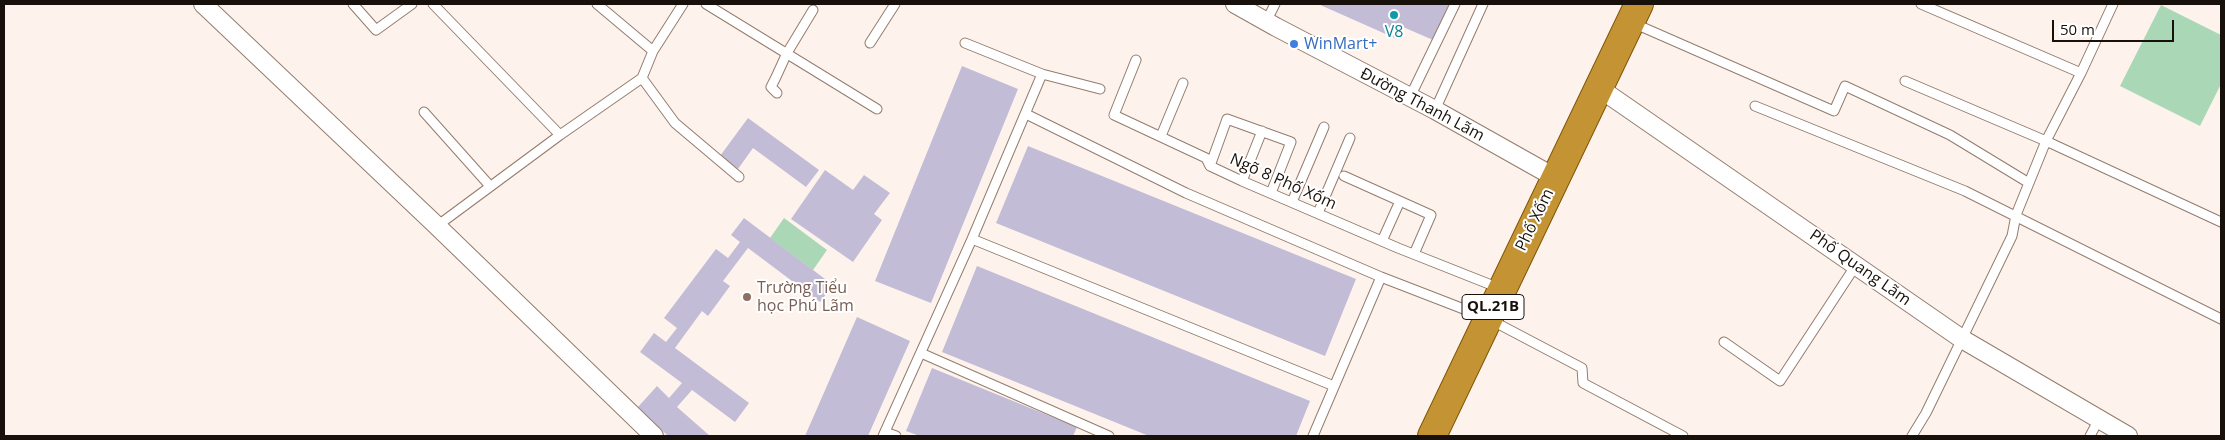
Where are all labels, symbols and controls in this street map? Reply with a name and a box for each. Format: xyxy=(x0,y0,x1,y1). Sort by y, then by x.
marker: V8 xyxy=(1388,9,1400,21)
scale bar xyxy=(2055,10,2178,42)
text: 50 m xyxy=(2060,19,2095,39)
place label: V8 xyxy=(1385,22,1403,42)
place label: WinMart+ xyxy=(1304,34,1377,54)
marker: WinMart+ xyxy=(1288,38,1300,50)
street label: Đường Thanh Lãm xyxy=(1357,64,1487,146)
street label: Ngõ 8 Phố Xốm xyxy=(1227,150,1339,214)
street label: Phố Xốm xyxy=(1512,186,1558,254)
street label: Phố Quang Lãm xyxy=(1806,226,1914,310)
place label: Trường Tiểu học Phú Lãm xyxy=(757,278,854,316)
marker: Trường Tiểu học Phú Lãm xyxy=(741,291,753,303)
road number: QL.21B xyxy=(1462,294,1524,320)

